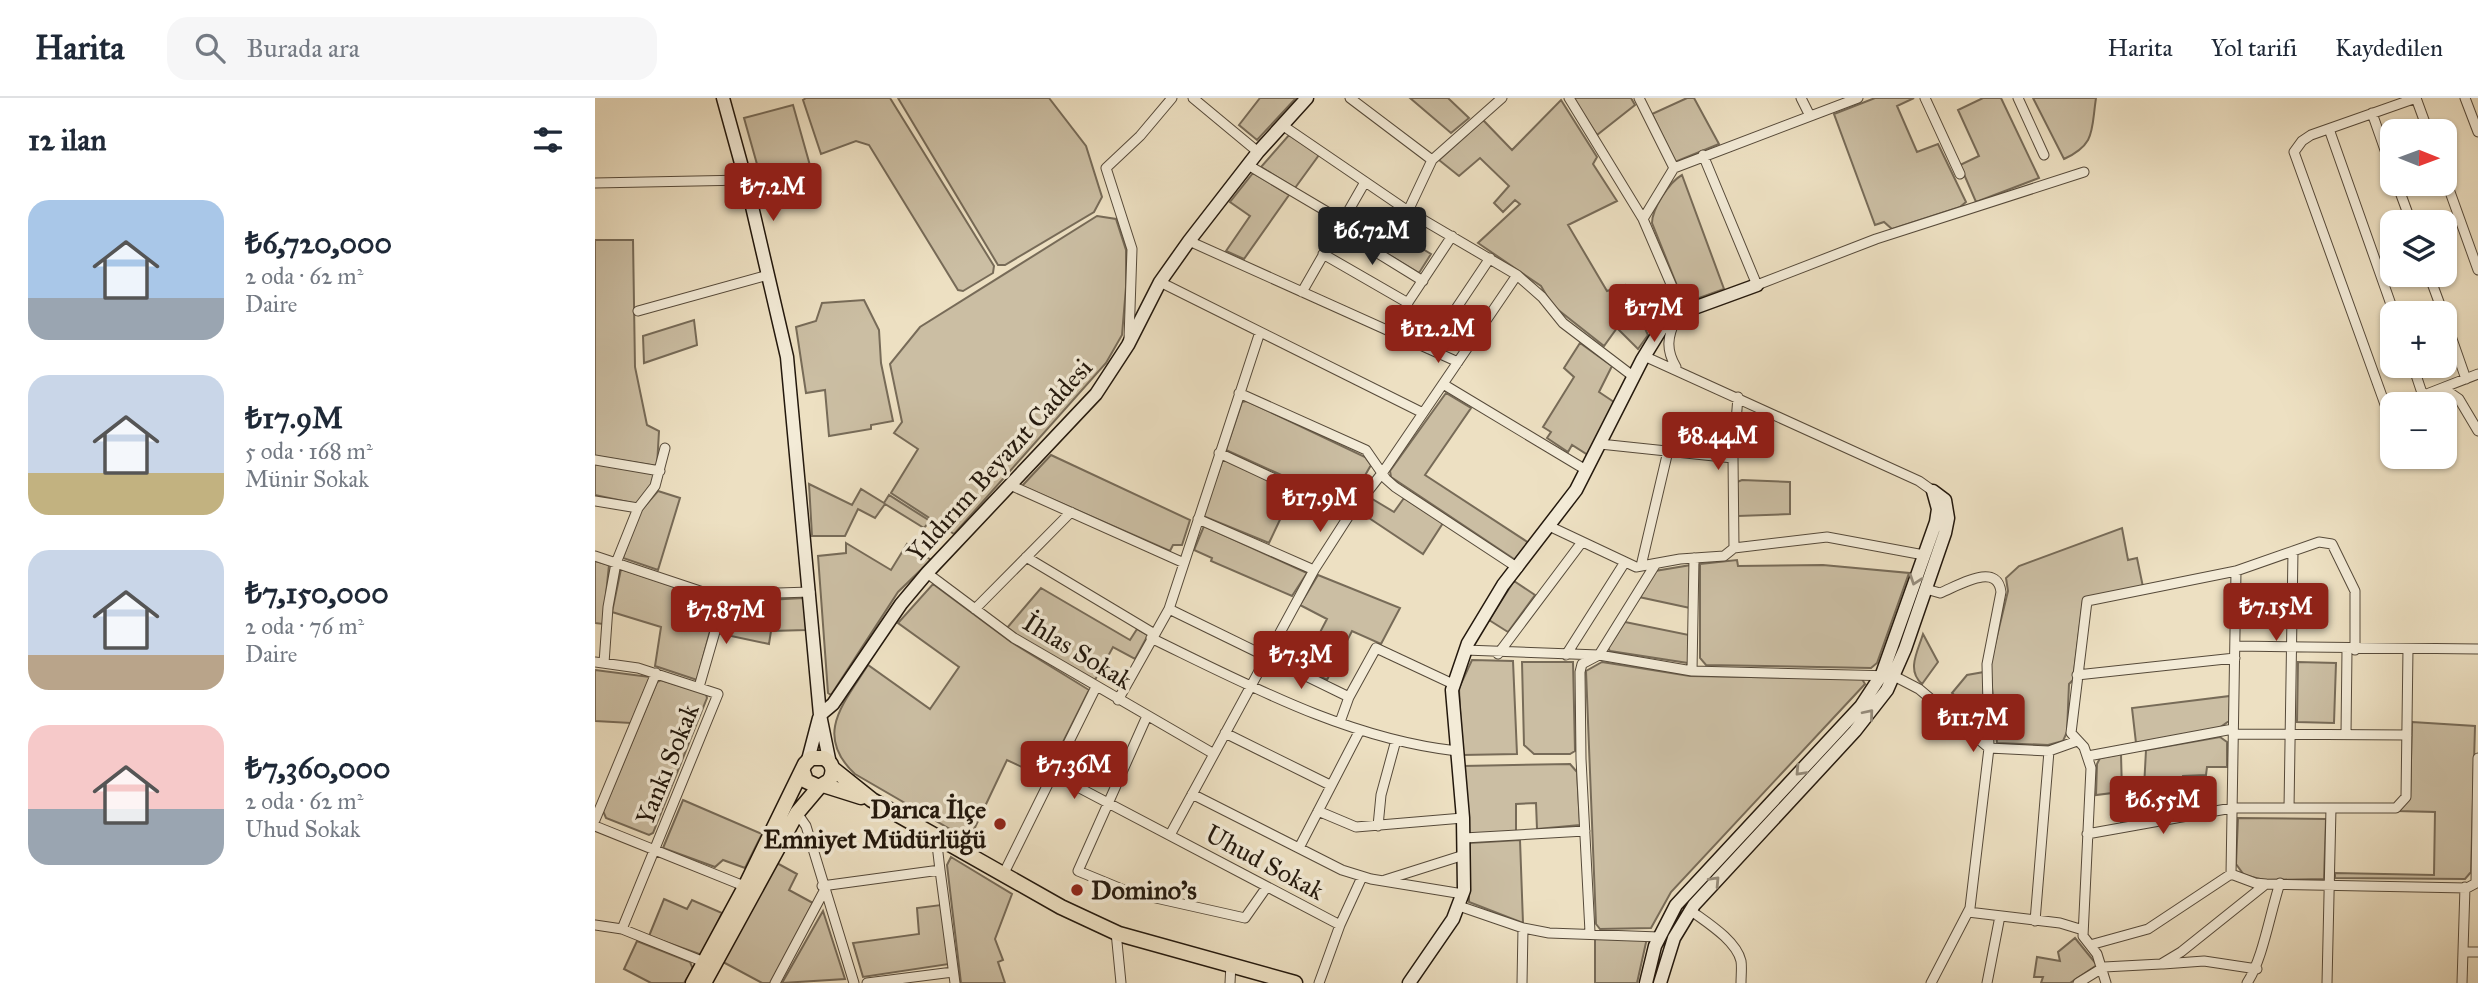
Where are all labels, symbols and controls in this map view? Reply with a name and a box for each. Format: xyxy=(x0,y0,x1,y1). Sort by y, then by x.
search box xyxy=(167,17,657,80)
text: Harita xyxy=(35,28,125,68)
icon: search xyxy=(191,29,229,67)
text: Burada ara xyxy=(247,32,360,64)
text: Harita xyxy=(2108,33,2173,63)
text: Yol tarifi xyxy=(2211,33,2297,63)
text: Kaydedilen xyxy=(2335,33,2443,63)
north arrow xyxy=(2380,119,2457,196)
map controls xyxy=(2380,119,2457,469)
icon: filters xyxy=(529,121,567,159)
text: 12 ilan xyxy=(28,122,106,158)
pin: ₺7.2M xyxy=(724,164,822,223)
text: ₺7.2M xyxy=(741,172,805,200)
pin: ₺6.72M xyxy=(1315,208,1429,267)
button: layers xyxy=(2380,210,2457,287)
text: ₺6.72M xyxy=(1334,216,1410,244)
text: ₺6,720,000 xyxy=(245,225,392,261)
icon: home xyxy=(84,228,168,312)
text: 2 oda · 62 m² xyxy=(245,262,363,290)
pin: ₺17M xyxy=(1613,285,1695,344)
text: Daire xyxy=(245,290,297,318)
text: ₺17M xyxy=(1625,293,1683,321)
button: + xyxy=(2380,301,2457,378)
pin: ₺12.2M xyxy=(1381,306,1495,365)
text: ₺12.2M xyxy=(1401,314,1475,342)
street label: Yıldırım Beyazıt Caddesi xyxy=(899,352,1099,568)
button: − xyxy=(2380,392,2457,469)
text: ₺17.9M xyxy=(245,400,343,436)
icon: home xyxy=(84,403,168,487)
pin: ₺8.44M xyxy=(1661,412,1775,472)
text: ₺8.44M xyxy=(1678,421,1758,449)
text: 5 oda · 168 m² xyxy=(245,437,373,465)
text: Münir Sokak xyxy=(245,465,369,493)
pin: ₺17.9M xyxy=(1263,474,1377,534)
text: ₺17.9M xyxy=(1282,483,1358,511)
one-way arrow xyxy=(1909,573,1923,585)
text: ₺7,150,000 xyxy=(245,575,389,611)
icon: home xyxy=(84,578,168,662)
pin: ₺7.15M xyxy=(2219,584,2333,643)
pin: ₺7.87M xyxy=(669,587,783,646)
text: ₺7.15M xyxy=(2239,592,2313,620)
text: ₺7.87M xyxy=(687,595,765,623)
street label: İhlas Sokak xyxy=(1017,606,1139,697)
text: 2 oda · 76 m² xyxy=(245,612,364,640)
pin: ₺7.3M xyxy=(1252,632,1350,691)
text: Daire xyxy=(245,640,297,668)
text: ₺7.3M xyxy=(1270,640,1332,668)
pin: ₺11.7M xyxy=(1916,694,2030,754)
street label: Yankı Sokak xyxy=(628,698,706,829)
text: ₺11.7M xyxy=(1938,703,2008,731)
one-way arrow xyxy=(1861,710,1873,723)
pin: ₺7.36M xyxy=(1017,742,1131,801)
text: ₺7,360,000 xyxy=(245,750,391,786)
text: ₺7.36M xyxy=(1037,750,1111,778)
icon: home xyxy=(84,753,168,837)
one-way arrow xyxy=(1795,763,1808,776)
pin: ₺6.55M xyxy=(2106,776,2220,836)
text: ₺6.55M xyxy=(2126,785,2200,813)
text: 2 oda · 62 m² xyxy=(245,787,363,815)
place label: Darıca İlçe Emniyet Müdürlüğü xyxy=(763,793,986,856)
text: Uhud Sokak xyxy=(245,815,361,843)
marker: Darıca İlçe Emniyet Müdürlüğü xyxy=(992,816,1008,832)
street label: Uhud Sokak xyxy=(1200,817,1331,907)
place label: Domino's xyxy=(1091,874,1197,906)
one-way arrow xyxy=(1706,877,1719,890)
marker: Domino's xyxy=(1069,882,1085,898)

